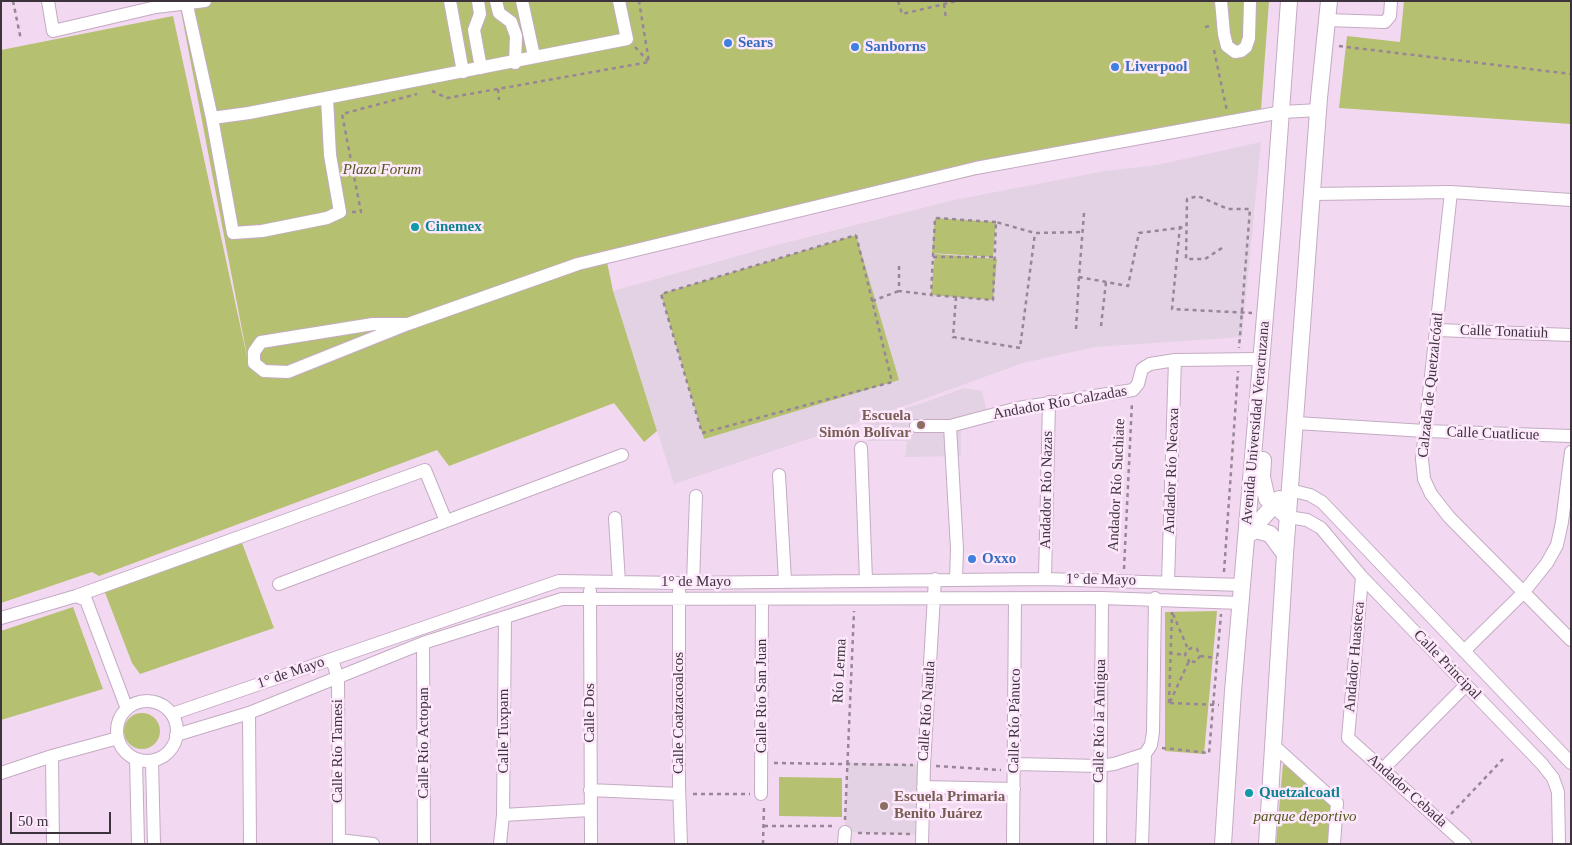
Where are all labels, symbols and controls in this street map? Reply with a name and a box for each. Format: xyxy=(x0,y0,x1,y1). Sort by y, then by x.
place label: Sears xyxy=(738,34,773,52)
marker: Sears xyxy=(722,37,734,49)
place label: Sanborns xyxy=(865,38,926,56)
marker: Sanborns xyxy=(849,41,861,53)
place label: Liverpool xyxy=(1125,58,1187,76)
marker: Liverpool xyxy=(1109,61,1121,73)
park label: Plaza Forum xyxy=(343,161,421,179)
place label: Cinemex xyxy=(425,218,482,236)
marker: Cinemex xyxy=(409,221,421,233)
street label: Calzada de Quetzalcóatl xyxy=(1414,312,1448,458)
street label: Avenida Universidad Veracruzana xyxy=(1238,320,1274,526)
street label: Calle Tonatiuh xyxy=(1459,321,1549,343)
street label: Andador Río Calzadas xyxy=(992,382,1128,424)
place label: Escuela Simón Bolívar xyxy=(819,407,911,442)
street label: Andador Río Necaxa xyxy=(1161,407,1183,535)
street label: Andador Río Suchiate xyxy=(1105,418,1129,552)
marker: Escuela Simón Bolívar xyxy=(915,419,927,431)
street label: Calle Cuatlicue xyxy=(1446,423,1540,445)
street label: Andador Río Nazas xyxy=(1037,431,1057,549)
place label: Oxxo xyxy=(982,550,1016,568)
marker: Oxxo xyxy=(966,553,978,565)
street label: 1° de Mayo xyxy=(1066,570,1136,590)
street label: 1° de Mayo xyxy=(661,573,731,591)
street label: Andador Huasteca xyxy=(1341,601,1369,713)
street label: Calle Principal xyxy=(1409,627,1485,703)
street label: Río Lerma xyxy=(829,638,851,704)
street label: Calle Río San Juan xyxy=(753,639,771,753)
street label: Calle Coatzacoalcos xyxy=(670,652,688,774)
street label: 1° de Mayo xyxy=(255,653,327,693)
street label: Calle Río la Antigua xyxy=(1090,659,1110,783)
street label: Calle Río Nautla xyxy=(915,660,939,762)
street label: Calle Río Pánuco xyxy=(1005,668,1025,774)
street label: Calle Dos xyxy=(581,683,599,743)
street label: Calle Río Actopan xyxy=(415,687,433,799)
street label: Calle Tuxpam xyxy=(495,689,513,773)
street label: Calle Río Tamesi xyxy=(329,699,347,803)
street label: Andador Cebada xyxy=(1363,750,1451,832)
place label: Quetzalcoatl xyxy=(1259,784,1340,802)
marker: Quetzalcoatl xyxy=(1243,787,1255,799)
place label: Escuela Primaria Benito Juárez xyxy=(894,788,1005,823)
marker: Escuela Primaria Benito Juárez xyxy=(878,800,890,812)
scale bar xyxy=(12,802,114,834)
park label: parque deportivo xyxy=(1253,808,1357,826)
text: 50 m xyxy=(18,813,48,829)

